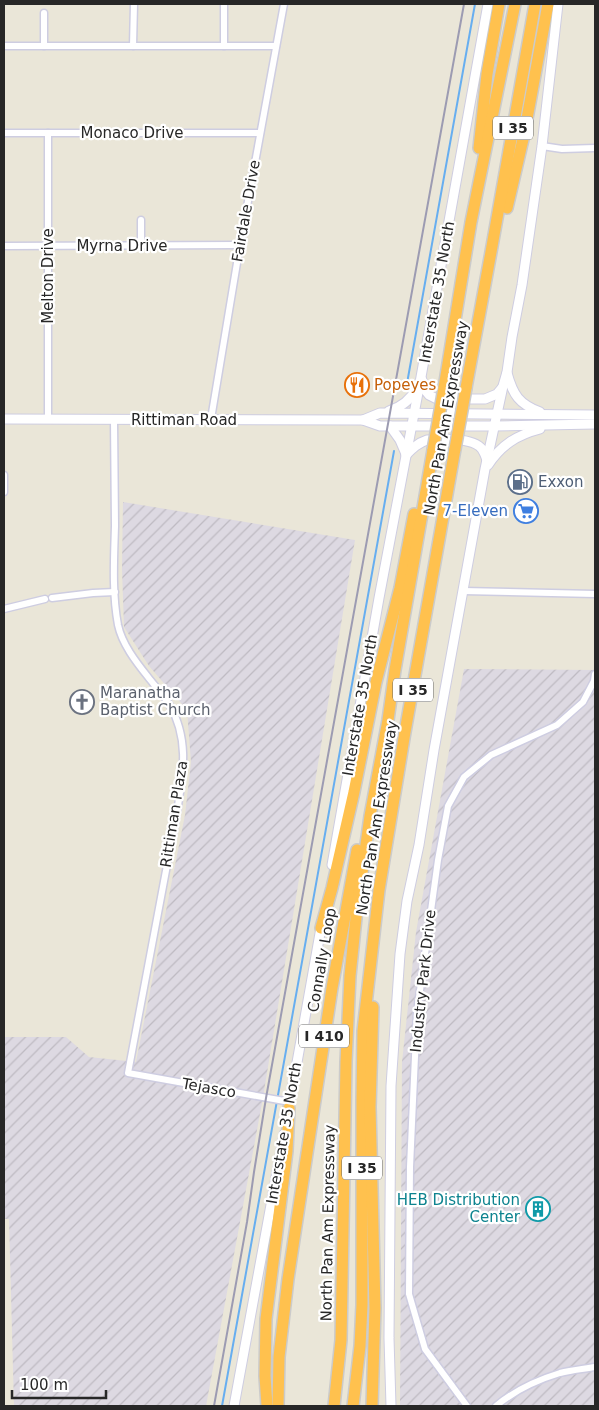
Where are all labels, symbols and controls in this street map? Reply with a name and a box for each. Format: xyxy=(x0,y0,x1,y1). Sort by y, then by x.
road number: I 35 xyxy=(493,116,533,140)
street label: Monaco Drive xyxy=(80,124,184,142)
street label: Fairdale Drive xyxy=(228,159,264,263)
street label: Interstate 35 North xyxy=(416,220,458,364)
street label: Melton Drive xyxy=(39,228,57,324)
street label: Myrna Drive xyxy=(76,237,168,255)
street label: North Pan Am Expressway xyxy=(420,319,472,517)
restaurant icon: Popeyes xyxy=(344,372,370,398)
place label: Popeyes xyxy=(374,376,437,394)
street label: Rittiman Road xyxy=(131,411,237,429)
fuel station icon: Exxon xyxy=(507,469,533,495)
place label: Exxon xyxy=(538,473,583,491)
supermarket icon: 7-Eleven xyxy=(513,498,539,524)
place label: 7-Eleven xyxy=(443,502,508,520)
street label: Interstate 35 North xyxy=(339,633,381,777)
road number: I 35 xyxy=(393,678,433,702)
place label: Maranatha Baptist Church xyxy=(100,684,211,719)
church icon: Maranatha Baptist Church xyxy=(69,689,95,715)
street label: North Pan Am Expressway xyxy=(353,719,401,917)
street label: Rittiman Plaza xyxy=(157,759,191,869)
street label: Connally Loop xyxy=(304,906,340,1014)
street label: Industry Park Drive xyxy=(407,909,439,1053)
road number: I 410 xyxy=(299,1024,349,1048)
street label: Interstate 35 North xyxy=(263,1061,305,1205)
street label: Tejasco xyxy=(180,1074,237,1102)
street label: North Pan Am Expressway xyxy=(317,1124,339,1322)
road number: I 35 xyxy=(342,1156,382,1180)
place label: HEB Distribution Center xyxy=(397,1191,521,1226)
building icon: HEB Distribution Center xyxy=(525,1196,551,1222)
scale bar xyxy=(12,1368,106,1400)
text: 100 m xyxy=(20,1376,68,1394)

